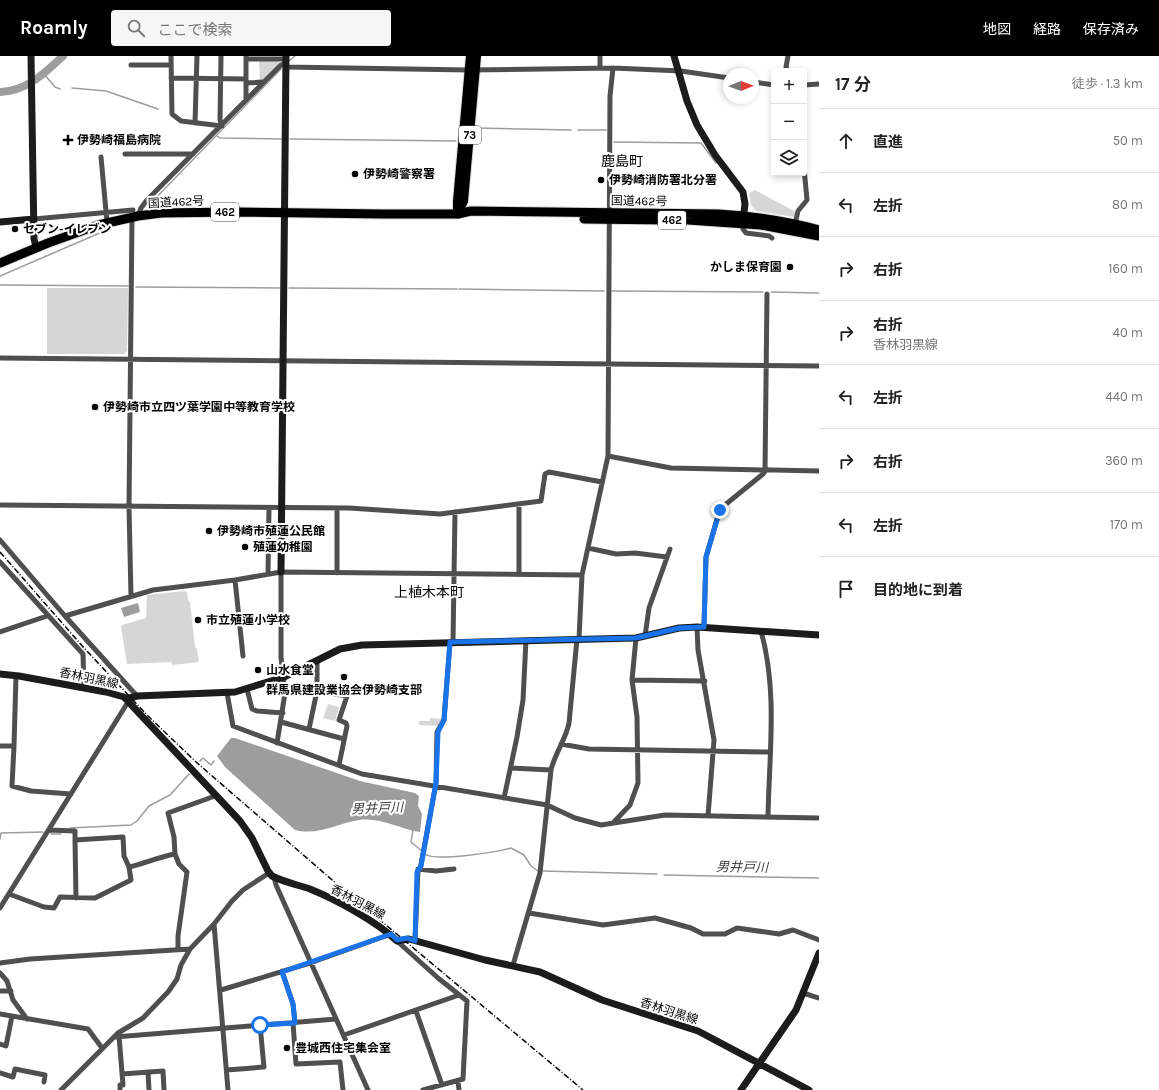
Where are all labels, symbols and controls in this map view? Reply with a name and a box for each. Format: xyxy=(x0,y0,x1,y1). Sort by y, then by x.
search box xyxy=(111,10,391,46)
text: Roamly xyxy=(20,17,87,39)
icon: search xyxy=(125,17,147,39)
text: ここで検索 xyxy=(157,21,233,39)
text: 地図 xyxy=(983,21,1011,38)
text: 経路 xyxy=(1033,21,1061,38)
text: 保存済み xyxy=(1083,21,1139,38)
north arrow xyxy=(723,68,759,104)
map controls xyxy=(771,68,807,176)
button: + xyxy=(771,68,807,104)
text: 17 分 xyxy=(835,74,871,94)
text: 徒歩 · 1.3 km xyxy=(1072,76,1143,91)
button: − xyxy=(771,104,807,140)
road number: 73 xyxy=(459,126,481,144)
icon: ahead xyxy=(835,130,857,152)
place label: 伊勢崎福島病院 xyxy=(77,133,161,147)
text: 直進 xyxy=(873,133,903,151)
text: 50 m xyxy=(1113,133,1143,148)
marker: 伊勢崎福島病院 xyxy=(62,134,74,146)
button: layers xyxy=(771,140,807,176)
district label: 鹿島町 xyxy=(601,153,643,170)
place label: 伊勢崎警察署 xyxy=(363,167,435,181)
marker: 伊勢崎警察署 xyxy=(350,169,360,179)
place label: 伊勢崎消防署北分署 xyxy=(609,173,717,187)
marker: 伊勢崎消防署北分署 xyxy=(596,175,606,185)
street label: 国道462号 xyxy=(147,194,205,210)
street label: 国道462号 xyxy=(611,194,667,208)
icon: left xyxy=(835,194,857,216)
text: 左折 xyxy=(873,197,903,215)
text: 80 m xyxy=(1112,197,1143,212)
road number: 462 xyxy=(211,203,239,221)
road number: 462 xyxy=(658,211,686,229)
place label: セブン-イレブン xyxy=(23,222,111,236)
marker: セブン-イレブン xyxy=(10,224,20,234)
icon: right xyxy=(835,258,857,280)
place label: かしま保育園 xyxy=(710,260,782,274)
text: 右折 xyxy=(873,261,903,279)
text: 160 m xyxy=(1108,261,1143,276)
marker: かしま保育園 xyxy=(785,262,795,272)
text: 右折 xyxy=(873,316,903,334)
icon: right xyxy=(835,322,857,344)
text: 40 m xyxy=(1113,325,1143,340)
text: 香林羽黒線 xyxy=(873,337,938,352)
icon: left xyxy=(835,386,857,408)
text: 左折 xyxy=(873,389,903,407)
text: 440 m xyxy=(1106,389,1143,404)
place label: 伊勢崎市立四ツ葉学園中等教育学校 xyxy=(103,400,295,414)
marker: 伊勢崎市立四ツ葉学園中等教育学校 xyxy=(90,402,100,412)
icon: right xyxy=(835,450,857,472)
text: 右折 xyxy=(873,453,903,471)
text: 360 m xyxy=(1105,453,1143,468)
route end xyxy=(711,501,729,519)
icon: left xyxy=(835,514,857,536)
text: 左折 xyxy=(873,517,903,535)
text: 170 m xyxy=(1110,517,1143,532)
place label: 伊勢崎市殖蓮公民館 xyxy=(217,524,325,538)
marker: 伊勢崎市殖蓮公民館 xyxy=(204,526,214,536)
place label: 殖蓮幼稚園 xyxy=(253,540,313,554)
marker: 殖蓮幼稚園 xyxy=(240,542,250,552)
icon: arrive xyxy=(835,578,857,600)
text: 目的地に到着 xyxy=(873,581,963,599)
district label: 上植木本町 xyxy=(394,584,464,601)
place label: 市立殖蓮小学校 xyxy=(206,613,290,627)
marker: 市立殖蓮小学校 xyxy=(193,615,203,625)
place label: 山水食堂 xyxy=(266,663,314,677)
street label: 香林羽黒線 xyxy=(58,665,120,691)
marker: 山水食堂 xyxy=(253,665,263,675)
marker: 群馬県建設業協会伊勢崎支部 xyxy=(339,672,349,682)
place label: 群馬県建設業協会伊勢崎支部 xyxy=(266,683,422,697)
water label: 男井戸川 xyxy=(351,800,405,816)
water label: 男井戸川 xyxy=(716,859,770,875)
street label: 香林羽黒線 xyxy=(328,882,388,922)
street label: 香林羽黒線 xyxy=(638,995,700,1027)
route start xyxy=(251,1016,269,1034)
place label: 豊城西住宅集会室 xyxy=(295,1041,391,1055)
marker: 豊城西住宅集会室 xyxy=(282,1043,292,1053)

